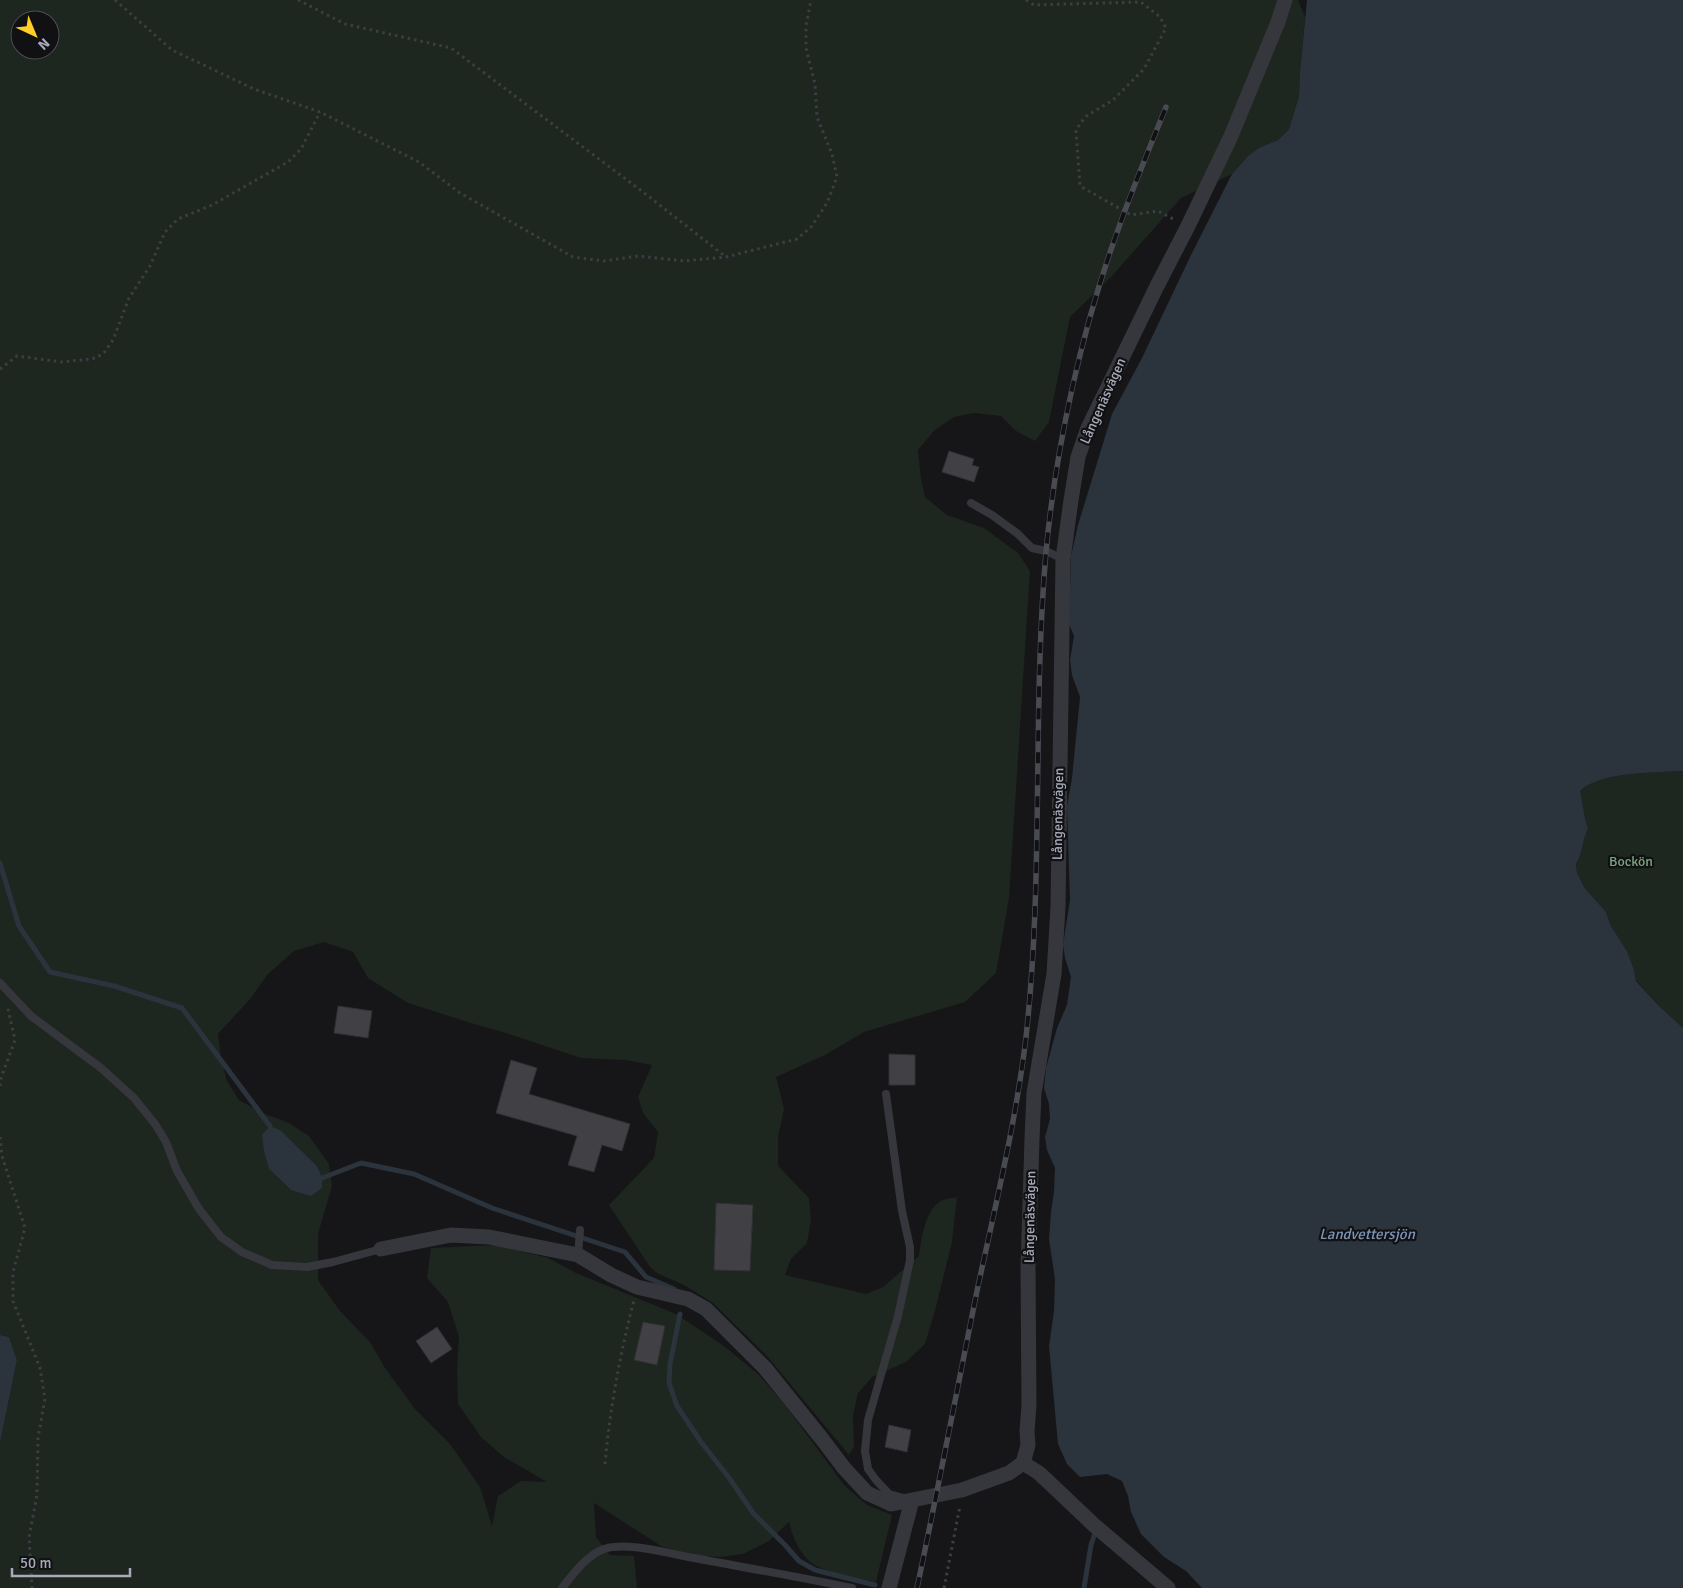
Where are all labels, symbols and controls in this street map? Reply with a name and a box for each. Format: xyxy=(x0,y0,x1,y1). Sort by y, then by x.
north arrow xyxy=(10,10,60,60)
text: N xyxy=(34,34,53,53)
street label: Långenäsvägen xyxy=(1076,355,1130,447)
street label: Långenäsvägen xyxy=(1049,768,1067,860)
park label: Bockön xyxy=(1609,853,1653,870)
street label: Långenäsvägen xyxy=(1021,1171,1039,1263)
water label: Landvettersjön xyxy=(1319,1225,1416,1243)
scale bar xyxy=(12,1546,130,1578)
text: 50 m xyxy=(20,1554,51,1572)

